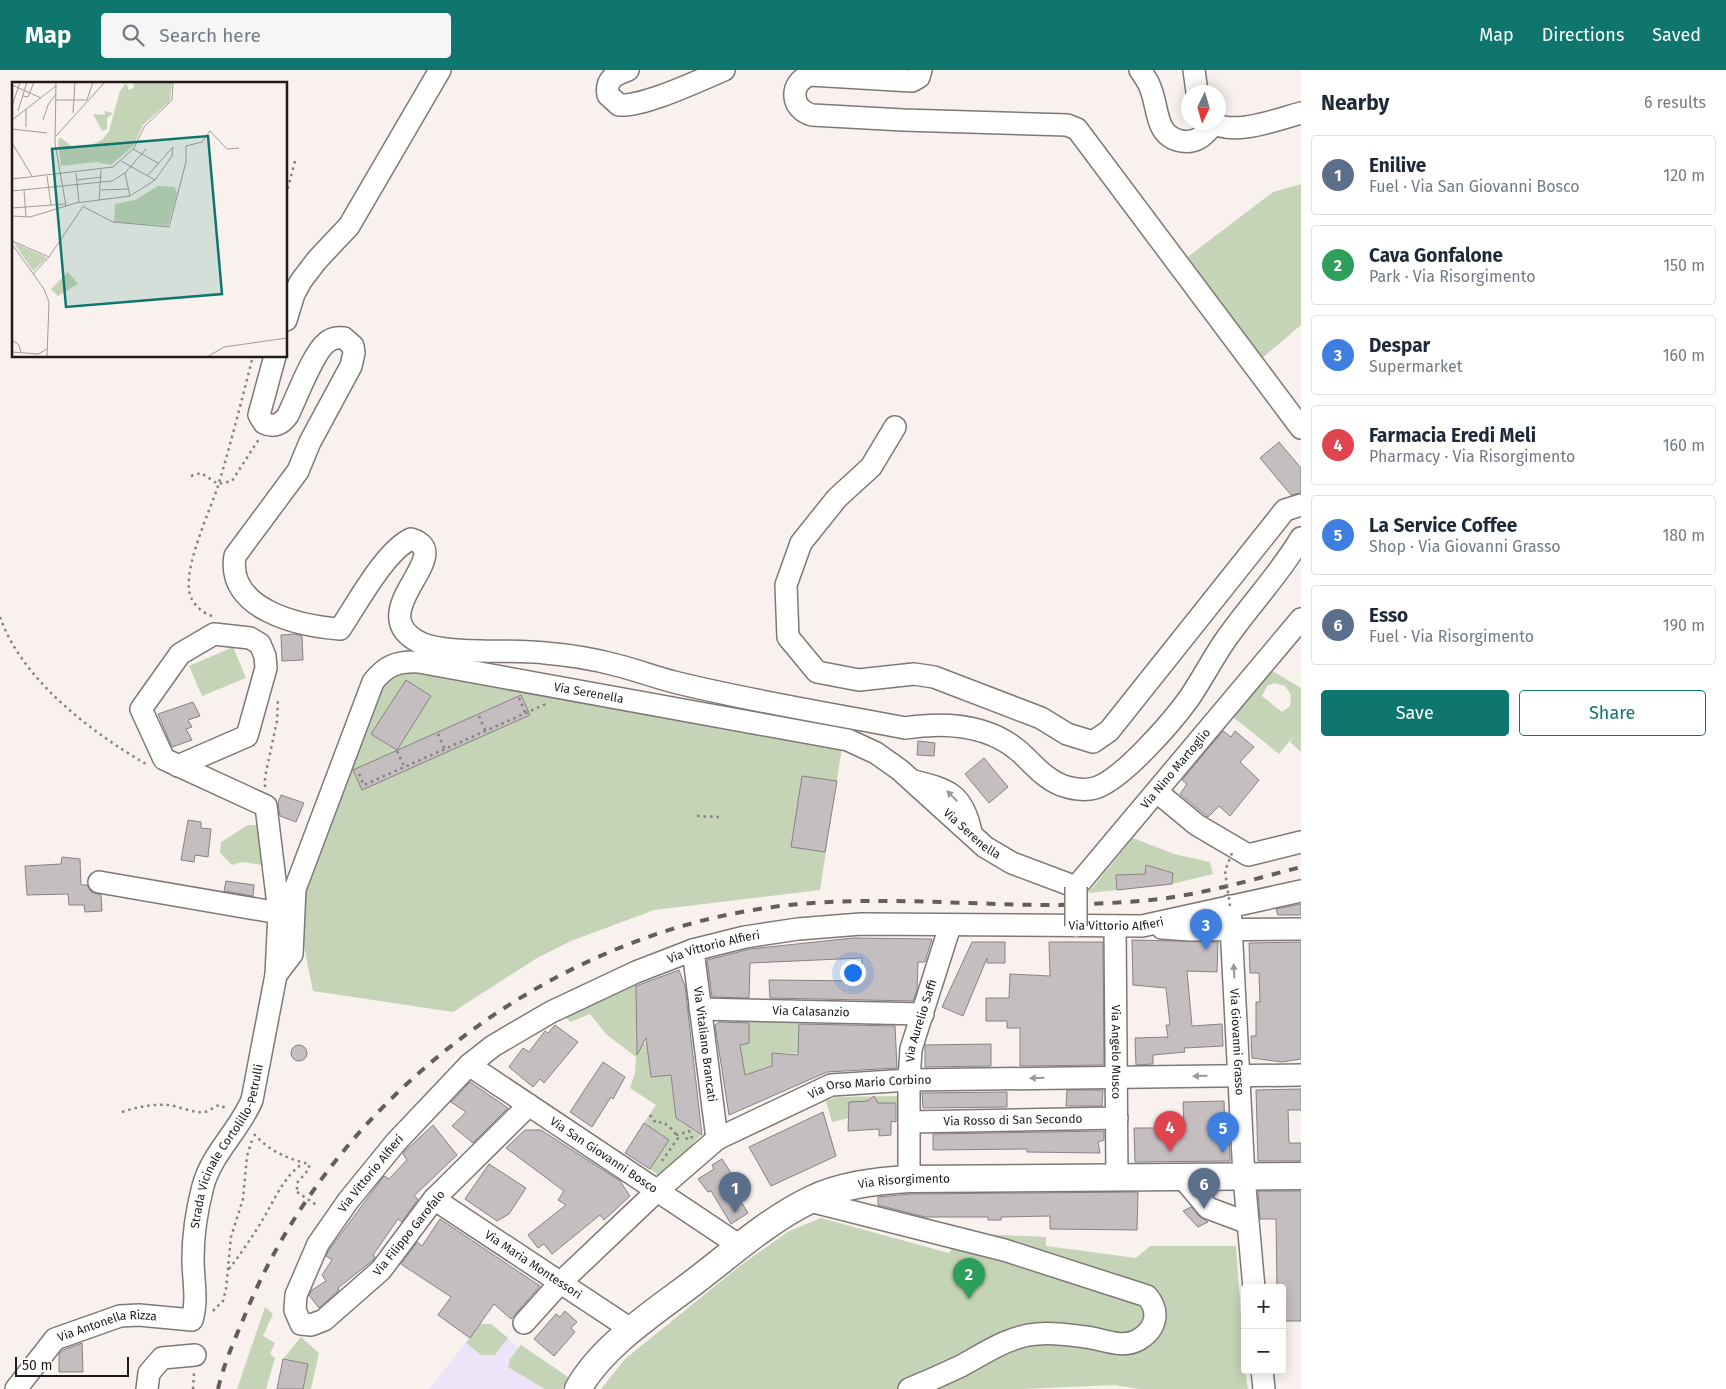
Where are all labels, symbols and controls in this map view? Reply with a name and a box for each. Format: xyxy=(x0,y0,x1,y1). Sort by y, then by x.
search box xyxy=(101,13,451,58)
text: Map xyxy=(25,21,71,49)
icon: search xyxy=(119,21,147,49)
text: Search here xyxy=(159,24,261,47)
text: Map xyxy=(1479,24,1514,46)
text: Directions xyxy=(1542,24,1624,46)
text: Saved xyxy=(1652,24,1701,46)
inset map xyxy=(12,82,288,358)
north arrow xyxy=(1181,85,1226,130)
text: Nearby xyxy=(1321,90,1389,116)
text: 6 results xyxy=(1644,93,1706,112)
text: Enilive xyxy=(1369,154,1426,177)
text: 1 xyxy=(1334,166,1342,185)
text: 120 m xyxy=(1663,166,1705,185)
text: Fuel · Via San Giovanni Bosco xyxy=(1369,177,1580,196)
text: Cava Gonfalone xyxy=(1369,244,1503,267)
text: 2 xyxy=(1334,256,1342,275)
text: 150 m xyxy=(1663,256,1705,275)
text: Park · Via Risorgimento xyxy=(1369,267,1536,286)
text: Despar xyxy=(1369,334,1430,357)
text: 3 xyxy=(1334,346,1342,365)
text: 160 m xyxy=(1663,346,1705,365)
text: Supermarket xyxy=(1369,357,1463,376)
text: Farmacia Eredi Meli xyxy=(1369,424,1536,447)
text: 4 xyxy=(1333,436,1343,455)
text: 160 m xyxy=(1663,436,1705,455)
text: Pharmacy · Via Risorgimento xyxy=(1369,447,1575,466)
text: La Service Coffee xyxy=(1369,514,1517,537)
text: 5 xyxy=(1334,526,1342,545)
text: 180 m xyxy=(1662,526,1705,545)
text: Shop · Via Giovanni Grasso xyxy=(1369,537,1561,556)
text: Esso xyxy=(1369,604,1408,627)
text: 6 xyxy=(1333,616,1343,635)
text: 190 m xyxy=(1663,616,1705,635)
text: Fuel · Via Risorgimento xyxy=(1369,627,1534,646)
street label: Via Serenella xyxy=(553,680,625,706)
button: Save xyxy=(1321,690,1509,736)
button: Share xyxy=(1519,690,1706,736)
street label: Via Nino Martoglio xyxy=(1138,725,1213,811)
one-way arrow xyxy=(946,790,958,802)
street label: Via Serenella xyxy=(940,806,1003,862)
pin: 3 xyxy=(1190,909,1222,950)
street label: Via Vittorio Alfieri xyxy=(1068,914,1165,933)
street label: Via Vittorio Alfieri xyxy=(665,928,761,966)
your location xyxy=(840,960,866,986)
one-way arrow xyxy=(1229,963,1237,979)
street label: Via Aurelio Saffi xyxy=(903,978,940,1062)
street label: Via Vitaliano Brancati xyxy=(691,986,719,1103)
street label: Via Giovanni Grasso xyxy=(1227,988,1247,1096)
street label: Via Calasanzio xyxy=(772,1004,850,1019)
street label: Via Angelo Musco xyxy=(1109,1005,1123,1099)
street label: Strada Vicinale Cortolillo-Petrulli xyxy=(188,1063,266,1229)
one-way arrow xyxy=(1192,1072,1208,1080)
street label: Via Orso Mario Corbino xyxy=(806,1073,931,1102)
one-way arrow xyxy=(1029,1074,1045,1082)
pin: 4 xyxy=(1154,1111,1186,1152)
street label: Via Rosso di San Secondo xyxy=(943,1112,1083,1128)
pin: 5 xyxy=(1207,1112,1239,1153)
street label: Via San Giovanni Bosco xyxy=(547,1114,660,1196)
street label: Via Vittorio Alfieri xyxy=(335,1132,406,1215)
pin: 6 xyxy=(1188,1168,1220,1209)
pin: 1 xyxy=(719,1172,751,1213)
street label: Via Risorgimento xyxy=(857,1172,950,1192)
street label: Via Filippo Garofalo xyxy=(370,1187,448,1279)
street label: Via Maria Montessori xyxy=(482,1227,585,1302)
pin: 2 xyxy=(953,1258,985,1299)
map controls xyxy=(1241,1284,1286,1374)
button: + xyxy=(1241,1284,1286,1329)
street label: Via Antonella Rizza xyxy=(56,1308,158,1345)
button: − xyxy=(1241,1329,1286,1374)
scale bar xyxy=(15,1354,129,1377)
text: 50 m xyxy=(22,1357,53,1374)

